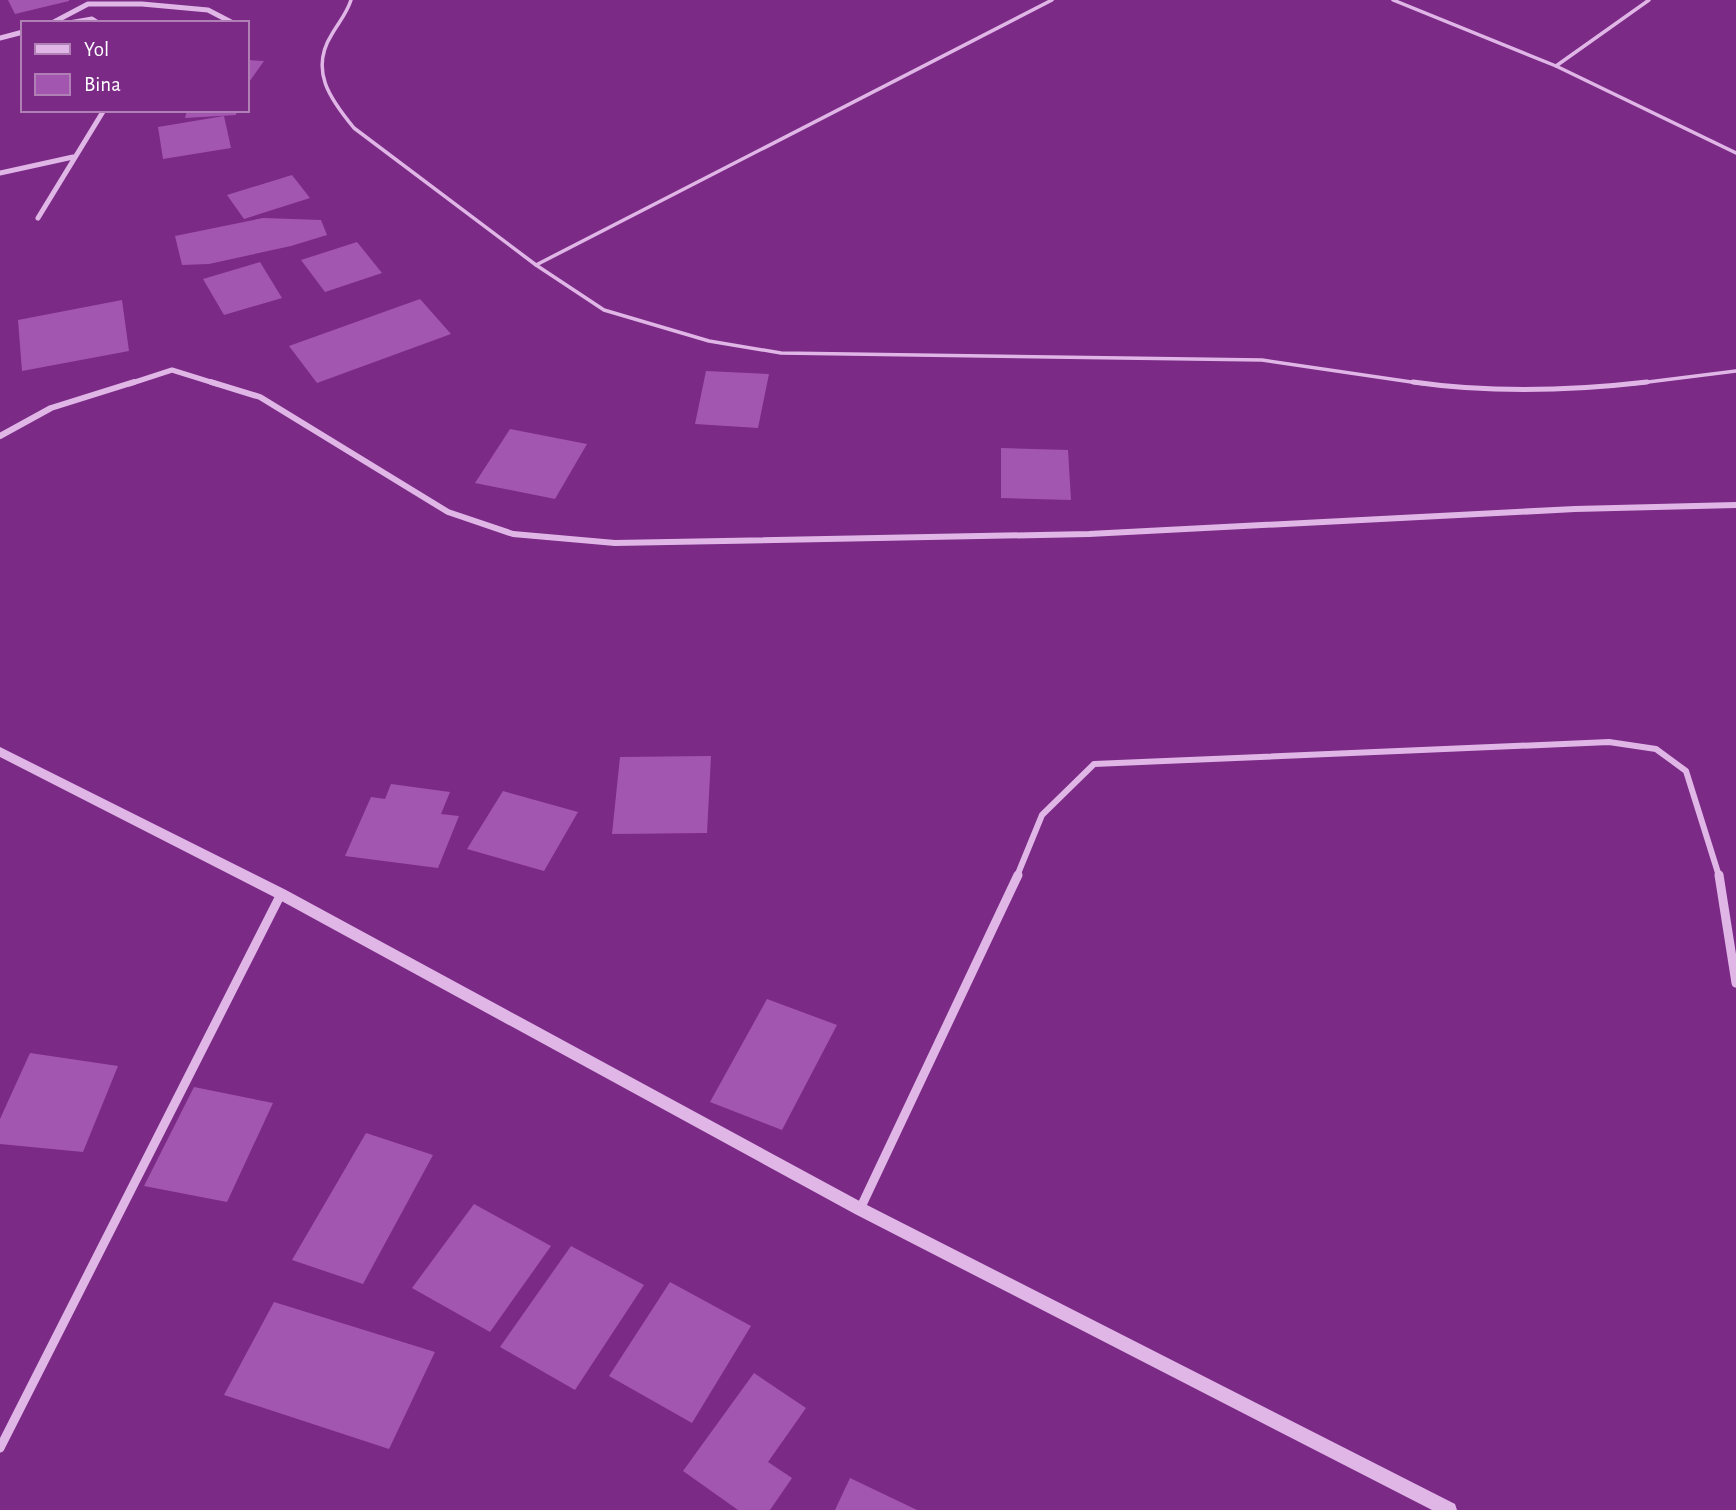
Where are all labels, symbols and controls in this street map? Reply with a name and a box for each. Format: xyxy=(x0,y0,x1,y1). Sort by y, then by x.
legend xyxy=(21,21,248,112)
text: Yol xyxy=(84,39,109,60)
text: Bina xyxy=(84,74,121,95)

